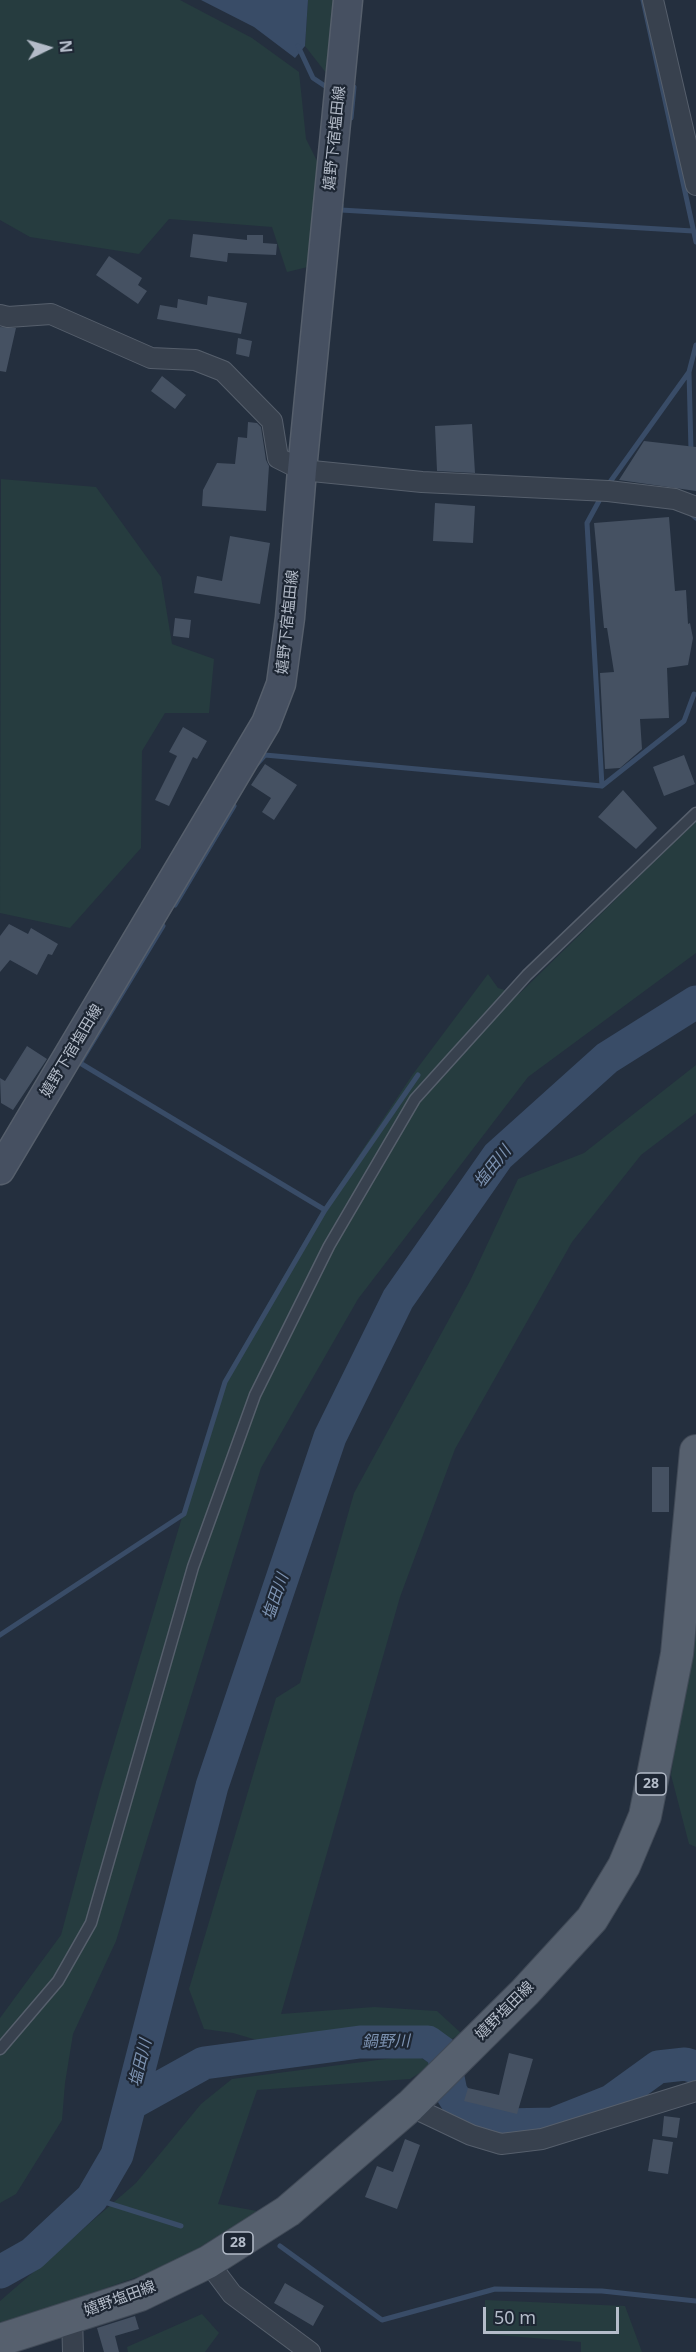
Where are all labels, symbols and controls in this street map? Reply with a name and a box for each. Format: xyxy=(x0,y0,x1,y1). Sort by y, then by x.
north arrow xyxy=(18,18,78,78)
text: N xyxy=(54,39,77,54)
street label: 嬉野下宿塩田線 xyxy=(321,85,349,191)
street label: 嬉野下宿塩田線 xyxy=(274,569,302,675)
street label: 嬉野下宿塩田線 xyxy=(37,1001,107,1101)
water label: 塩田川 xyxy=(470,1142,516,1192)
water label: 塩田川 xyxy=(259,1571,293,1623)
road number: 28 xyxy=(636,1773,666,1795)
street label: 嬉野塩田線 xyxy=(472,1978,538,2044)
water label: 鍋野川 xyxy=(362,2032,410,2052)
water label: 塩田川 xyxy=(126,2037,156,2089)
road number: 28 xyxy=(223,2232,253,2254)
street label: 嬉野塩田線 xyxy=(82,2278,158,2320)
scale bar xyxy=(486,2295,622,2333)
text: 50 m xyxy=(494,2305,536,2329)

